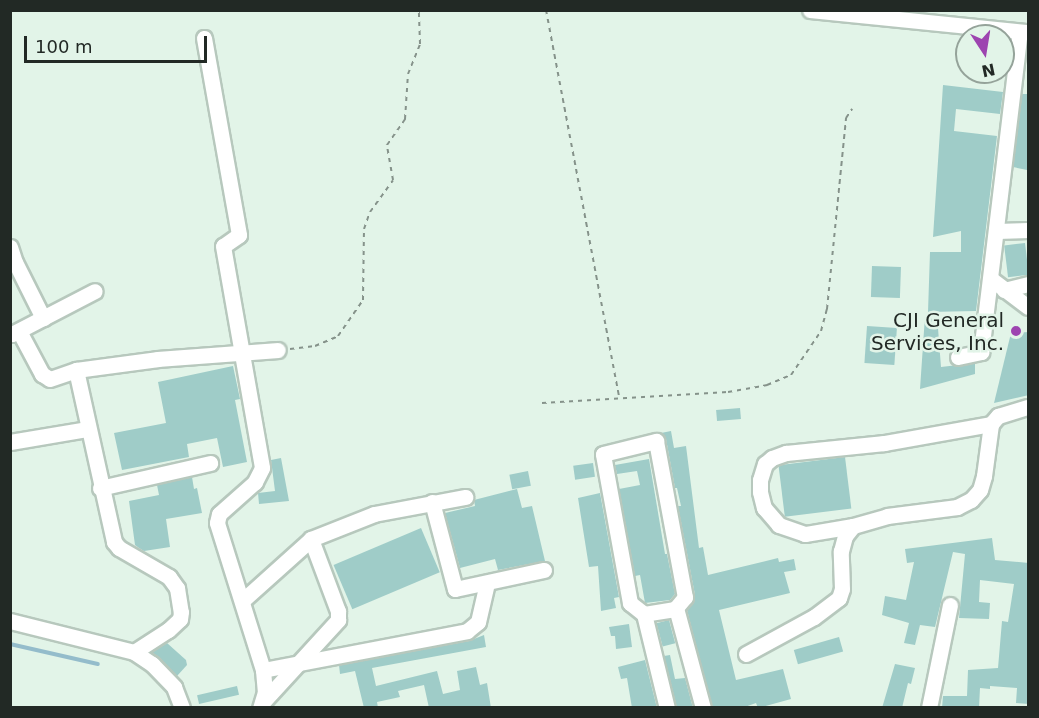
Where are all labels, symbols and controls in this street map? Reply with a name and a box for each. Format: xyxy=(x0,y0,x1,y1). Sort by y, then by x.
scale bar xyxy=(27,24,210,62)
north arrow xyxy=(955,24,1015,84)
text: 100 m xyxy=(35,36,93,57)
text: N xyxy=(980,59,997,81)
place label: CJI General Services, Inc. xyxy=(871,308,1004,355)
marker: CJI General Services, Inc. xyxy=(1009,324,1023,338)

